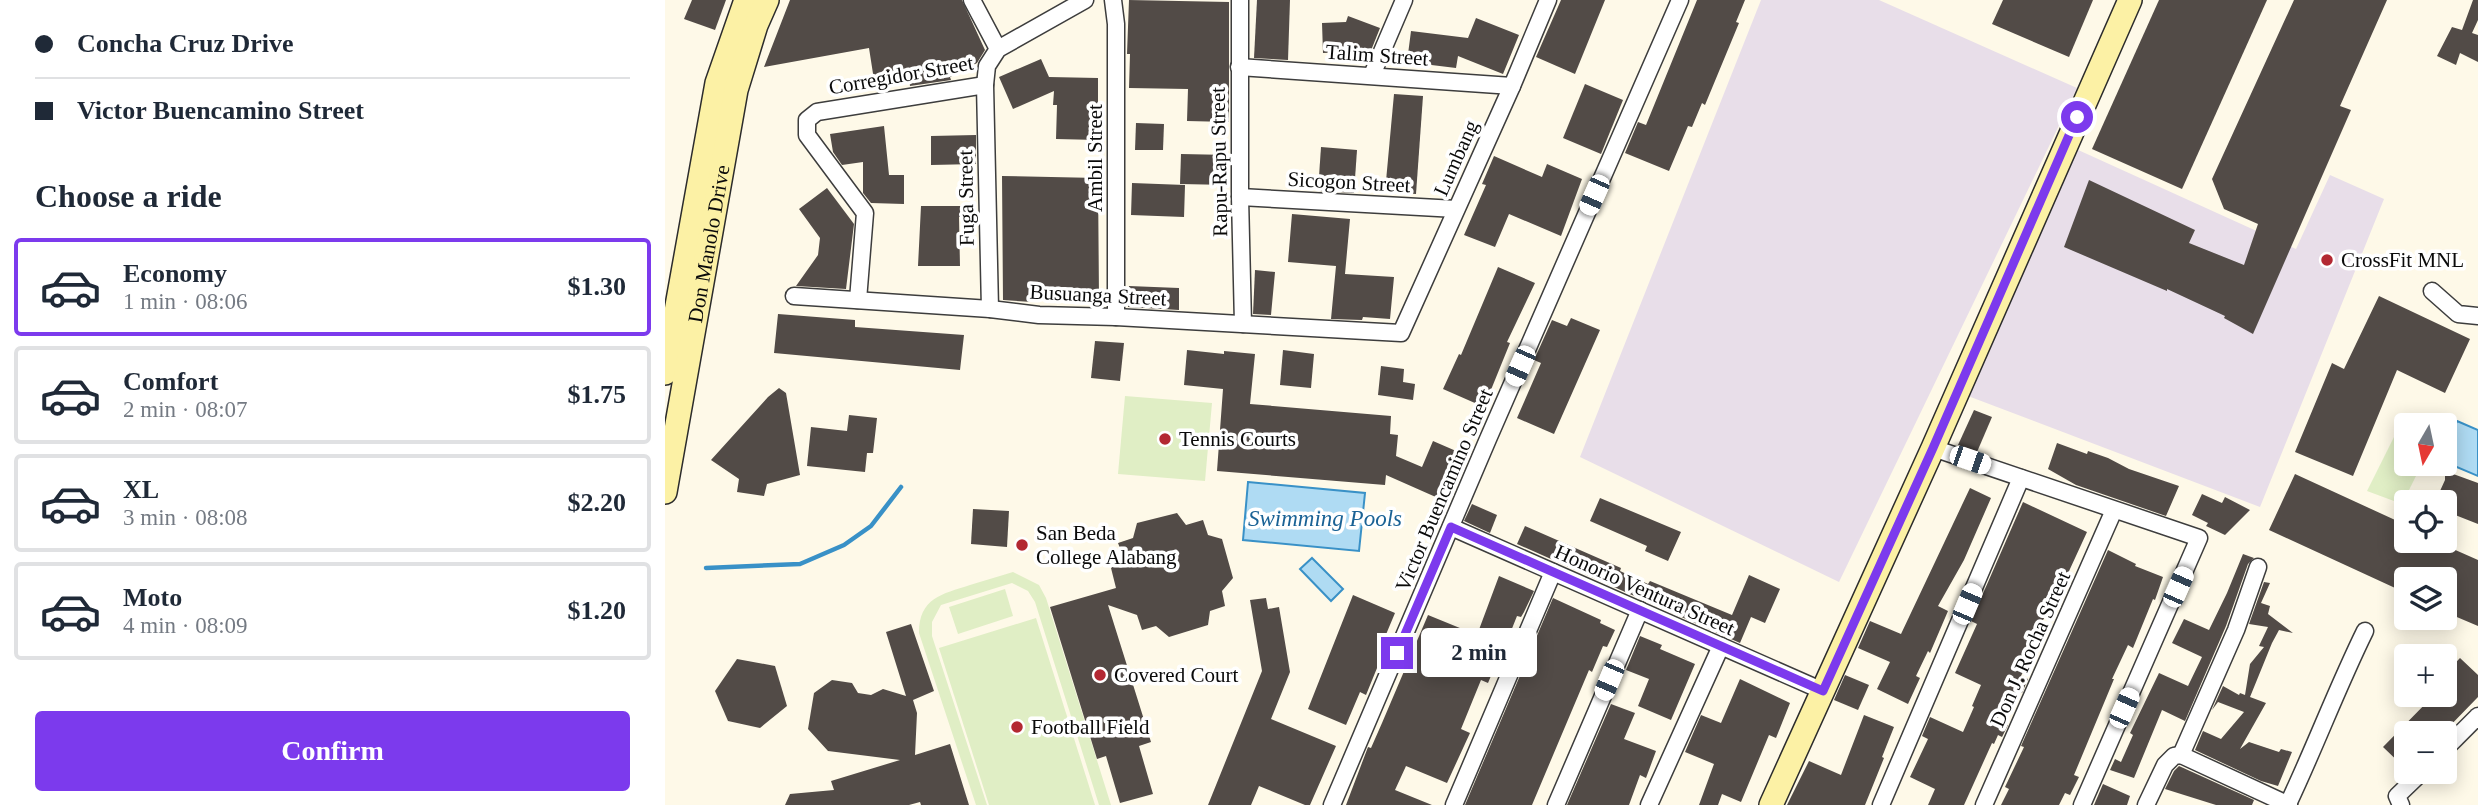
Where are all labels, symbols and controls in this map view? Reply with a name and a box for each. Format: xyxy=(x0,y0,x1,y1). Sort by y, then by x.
text: Concha Cruz Drive xyxy=(77,29,294,58)
street label: Talim Street xyxy=(1325,39,1429,71)
street label: Corregidor Street xyxy=(827,50,975,100)
street label: Rapu-Rapu Street xyxy=(1206,87,1232,237)
text: Victor Buencamino Street xyxy=(77,96,364,125)
route start xyxy=(2061,101,2093,133)
street label: Ambil Street xyxy=(1083,104,1107,212)
street label: Lumbang xyxy=(1429,116,1484,200)
street label: Fuga Street xyxy=(953,150,979,246)
street label: Don Manolo Drive xyxy=(683,163,735,325)
street label: Sicogon Street xyxy=(1287,167,1411,197)
car xyxy=(1576,172,1613,218)
text: Choose a ride xyxy=(35,178,222,214)
place label: CrossFit MNL xyxy=(2341,248,2464,272)
marker: CrossFit MNL xyxy=(2319,252,2335,268)
icon: car xyxy=(39,256,102,319)
text: Economy xyxy=(123,259,227,288)
text: $1.30 xyxy=(568,272,626,301)
street label: Busuanga Street xyxy=(1029,279,1167,311)
text: 1 min · 08:06 xyxy=(123,289,248,314)
car xyxy=(1502,343,1539,389)
icon: car xyxy=(39,364,102,427)
text: Comfort xyxy=(123,367,218,396)
text: $1.75 xyxy=(568,380,626,409)
street label: Victor Buencamino Street xyxy=(1390,385,1498,595)
text: 2 min · 08:07 xyxy=(123,397,248,422)
north arrow xyxy=(2394,413,2457,476)
map controls xyxy=(2394,413,2457,784)
place label: Tennis Courts xyxy=(1179,427,1296,451)
marker: Tennis Courts xyxy=(1157,431,1173,447)
car xyxy=(1947,443,1994,477)
icon: car xyxy=(39,472,102,535)
text: XL xyxy=(123,475,159,504)
text: $2.20 xyxy=(568,488,626,517)
button: locate xyxy=(2394,490,2457,553)
text: 3 min · 08:08 xyxy=(123,505,248,530)
water label: Swimming Pools xyxy=(1248,506,1402,531)
place label: San Beda College Alabang xyxy=(1036,521,1177,569)
marker: San Beda College Alabang xyxy=(1014,537,1030,553)
street label: Honorio Ventura Street xyxy=(1551,540,1739,641)
car xyxy=(2160,564,2197,610)
street label: Don J. Rocha Street xyxy=(1985,567,2075,731)
button: layers xyxy=(2394,567,2457,630)
icon: car xyxy=(39,580,102,643)
car xyxy=(1950,581,1985,627)
text: Moto xyxy=(123,583,182,612)
text: $1.20 xyxy=(568,596,626,625)
text: 4 min · 08:09 xyxy=(123,613,248,638)
callout: 2 min xyxy=(1421,628,1537,678)
route end xyxy=(1381,637,1413,669)
text: 2 min xyxy=(1451,640,1507,665)
button: + xyxy=(2394,644,2457,707)
car xyxy=(1592,657,1627,703)
place label: Covered Court xyxy=(1114,663,1238,687)
marker: Covered Court xyxy=(1092,667,1108,683)
car xyxy=(2106,685,2143,731)
button: Confirm xyxy=(35,711,630,791)
place label: Football Field xyxy=(1031,715,1150,739)
marker: Football Field xyxy=(1009,719,1025,735)
button: − xyxy=(2394,721,2457,784)

